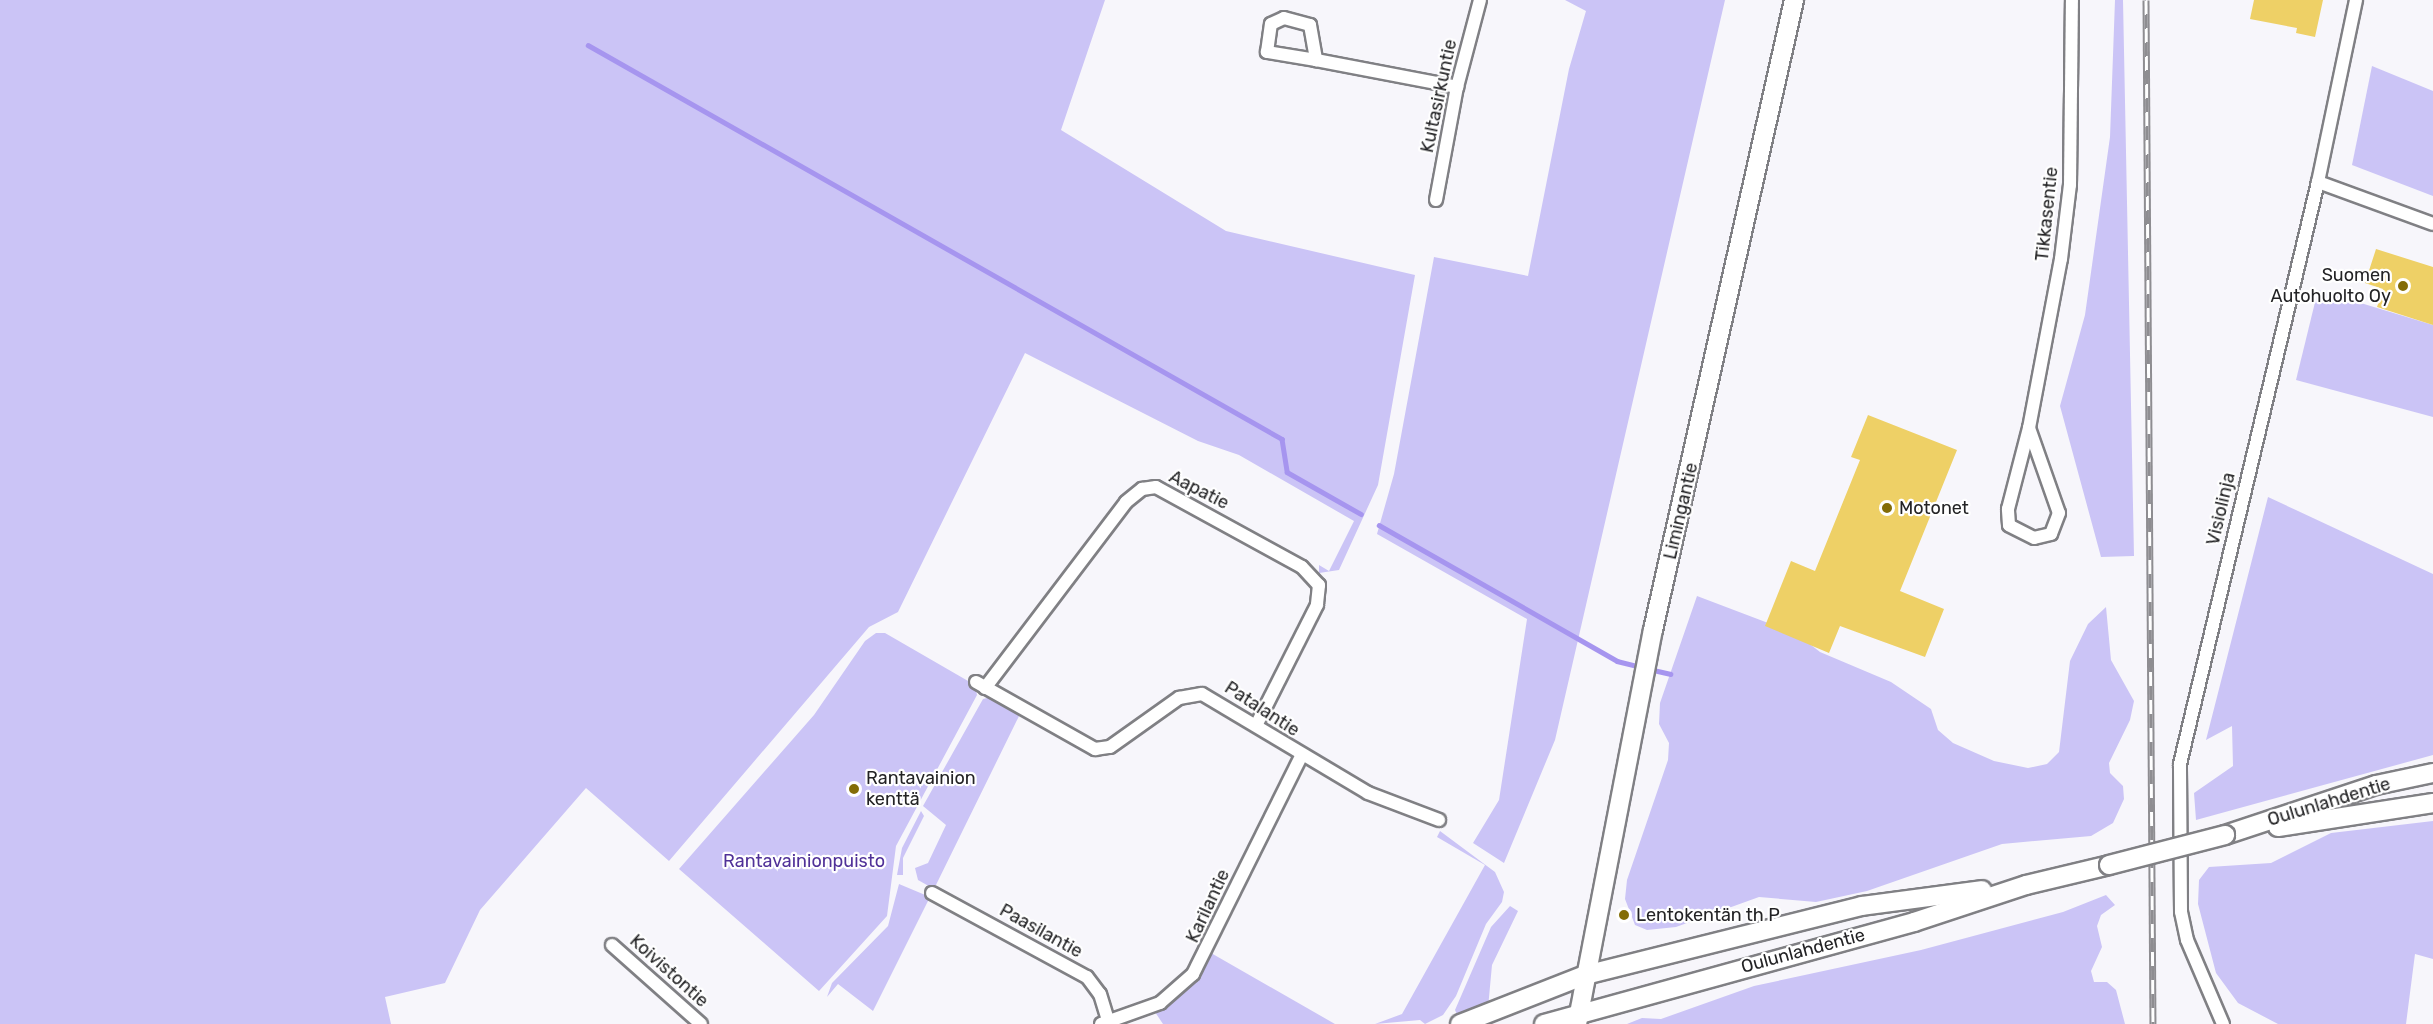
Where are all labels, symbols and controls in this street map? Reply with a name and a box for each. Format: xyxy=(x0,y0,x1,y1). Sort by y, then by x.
street label: Kultasirkuntie xyxy=(1416,37,1462,155)
street label: Tikkasentie xyxy=(2031,166,2063,262)
place label: Suomen Autohuolto Oy xyxy=(2270,265,2391,308)
marker: Suomen Autohuolto Oy xyxy=(2396,279,2410,293)
street label: Limingantie xyxy=(1659,460,1703,562)
street label: Aapatie xyxy=(1166,466,1232,514)
street label: Visiolinja xyxy=(2202,470,2240,548)
place label: Motonet xyxy=(1899,497,1969,519)
marker: Motonet xyxy=(1880,501,1894,515)
street label: Patalantie xyxy=(1221,677,1303,741)
place label: Rantavainion kenttä xyxy=(866,768,976,810)
street label: Oulunlahdentie xyxy=(2265,773,2393,831)
marker: Rantavainion kenttä xyxy=(847,782,861,796)
park label: Rantavainionpuisto xyxy=(723,850,885,872)
street label: Karilantie xyxy=(1182,866,1234,946)
street label: Paasilantie xyxy=(996,899,1086,963)
place label: Lentokentän th P xyxy=(1636,904,1780,926)
marker: Lentokentän th P xyxy=(1617,908,1631,922)
street label: Oulunlahdentie xyxy=(1739,924,1867,978)
street label: Koivistontie xyxy=(625,930,713,1012)

